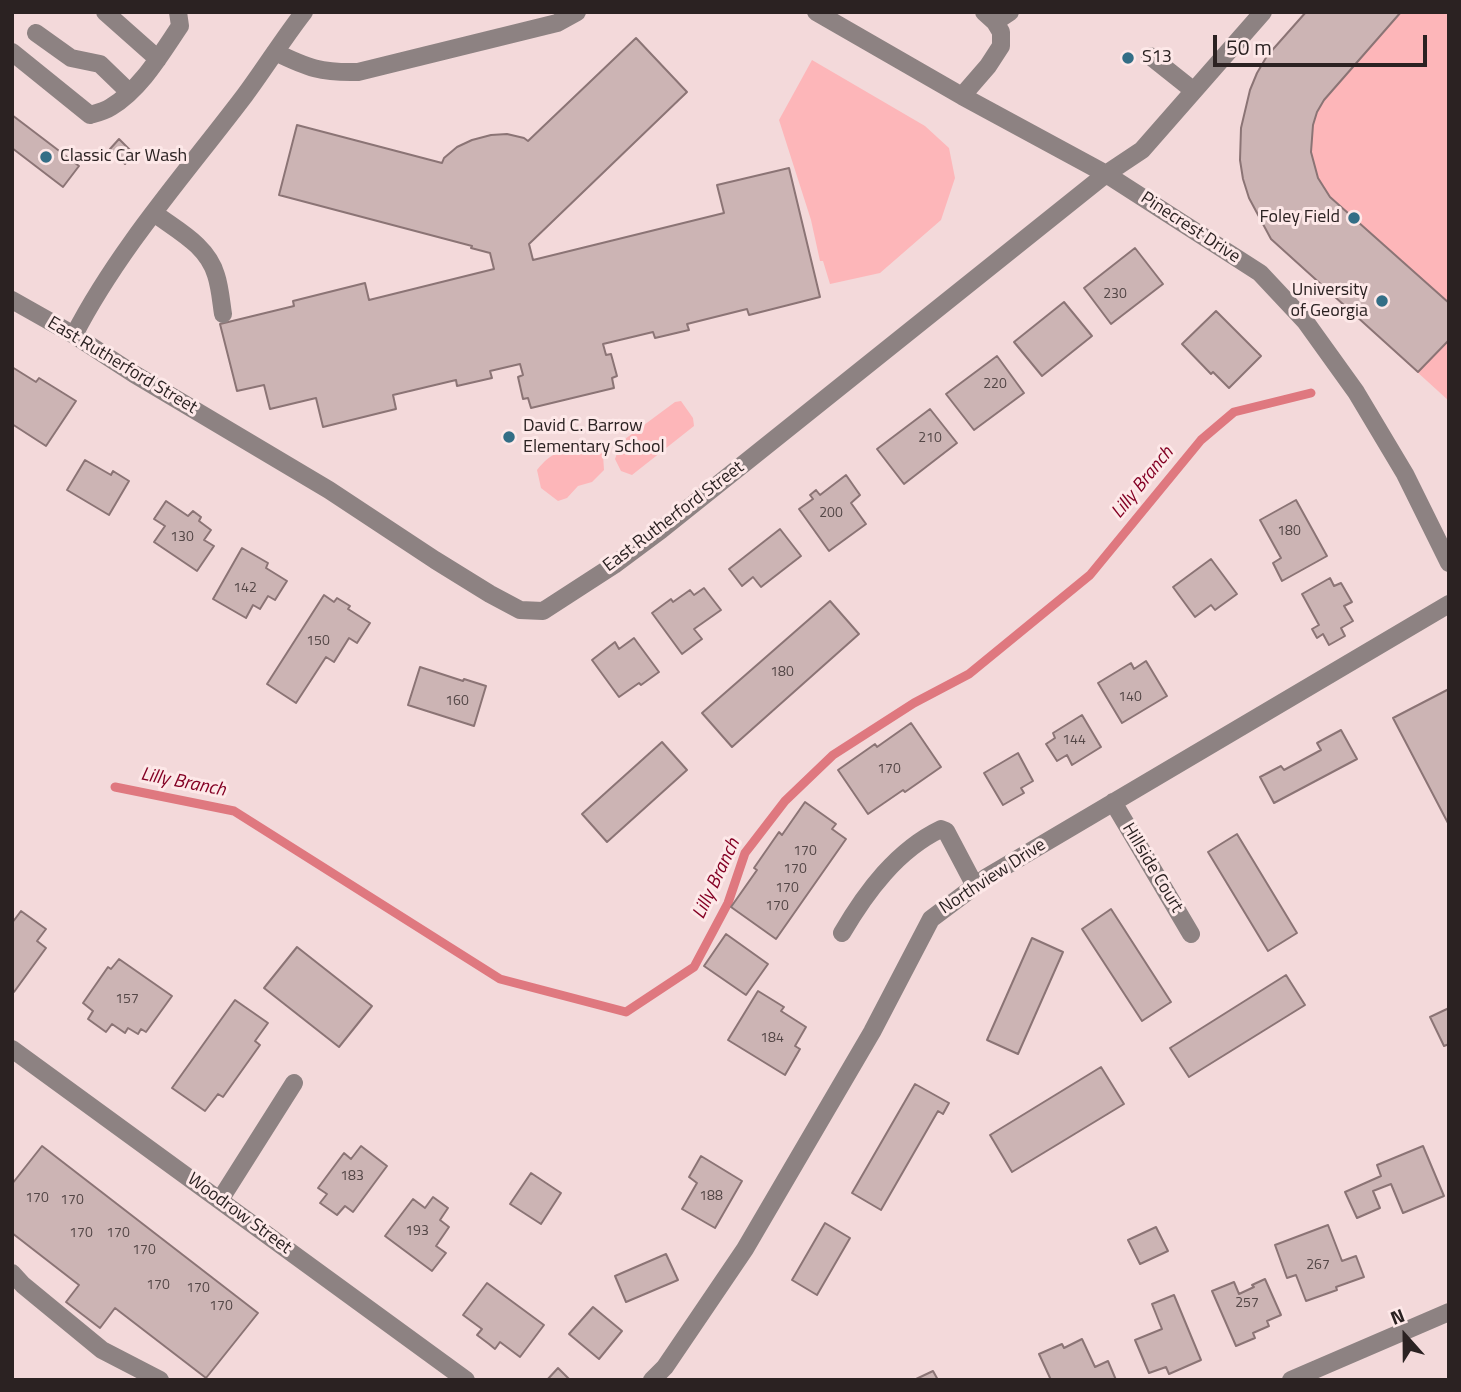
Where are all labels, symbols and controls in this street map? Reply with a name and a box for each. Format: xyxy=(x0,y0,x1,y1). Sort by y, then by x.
scale bar xyxy=(1216,21,1430,65)
text: 50 m xyxy=(1226,31,1272,63)
place label: S13 xyxy=(1142,47,1172,69)
marker: S13 xyxy=(1120,50,1136,66)
place label: Classic Car Wash xyxy=(60,146,187,168)
marker: Classic Car Wash xyxy=(38,149,54,165)
street label: Pinecrest Drive xyxy=(1136,188,1244,268)
place label: Foley Field xyxy=(1259,207,1340,229)
marker: Foley Field xyxy=(1346,210,1362,226)
place label: University of Georgia xyxy=(1291,280,1368,322)
house number: 230 xyxy=(1103,287,1127,303)
marker: University of Georgia xyxy=(1374,293,1390,309)
street label: East Rutherford Street xyxy=(43,313,201,419)
house number: 220 xyxy=(983,377,1007,393)
place label: David C. Barrow Elementary School xyxy=(523,416,665,458)
marker: David C. Barrow Elementary School xyxy=(501,429,517,445)
house number: 210 xyxy=(918,431,942,447)
water label: Lilly Branch xyxy=(1107,442,1179,524)
street label: East Rutherford Street xyxy=(599,457,749,577)
house number: 200 xyxy=(819,506,843,522)
house number: 180 xyxy=(1277,524,1301,540)
house number: 130 xyxy=(170,530,194,546)
house number: 142 xyxy=(233,581,257,597)
house number: 150 xyxy=(306,634,330,650)
house number: 180 xyxy=(770,665,794,681)
house number: 140 xyxy=(1118,690,1142,706)
house number: 160 xyxy=(445,694,469,710)
house number: 144 xyxy=(1062,733,1086,749)
house number: 170 xyxy=(877,762,901,778)
water label: Lilly Branch xyxy=(139,764,227,802)
street label: Hillside Court xyxy=(1117,819,1187,917)
water label: Lilly Branch xyxy=(689,835,745,923)
street label: Northview Drive xyxy=(936,835,1050,919)
house number: 170 xyxy=(793,844,817,860)
house number: 170 xyxy=(783,862,807,878)
house number: 170 xyxy=(775,881,799,897)
house number: 170 xyxy=(765,899,789,915)
house number: 157 xyxy=(115,992,139,1008)
house number: 184 xyxy=(760,1031,784,1047)
street label: Woodrow Street xyxy=(183,1169,295,1259)
house number: 183 xyxy=(340,1169,364,1185)
house number: 188 xyxy=(699,1189,723,1205)
house number: 170 xyxy=(25,1191,49,1207)
house number: 170 xyxy=(60,1193,84,1209)
house number: 193 xyxy=(405,1224,429,1240)
house number: 170 xyxy=(69,1226,93,1242)
house number: 170 xyxy=(106,1226,130,1242)
house number: 170 xyxy=(132,1243,156,1259)
house number: 267 xyxy=(1306,1258,1330,1274)
house number: 170 xyxy=(146,1278,170,1294)
house number: 170 xyxy=(186,1281,210,1297)
house number: 257 xyxy=(1235,1296,1259,1312)
house number: 170 xyxy=(209,1299,233,1315)
text: N xyxy=(1386,1300,1409,1332)
north arrow xyxy=(1370,1301,1440,1371)

